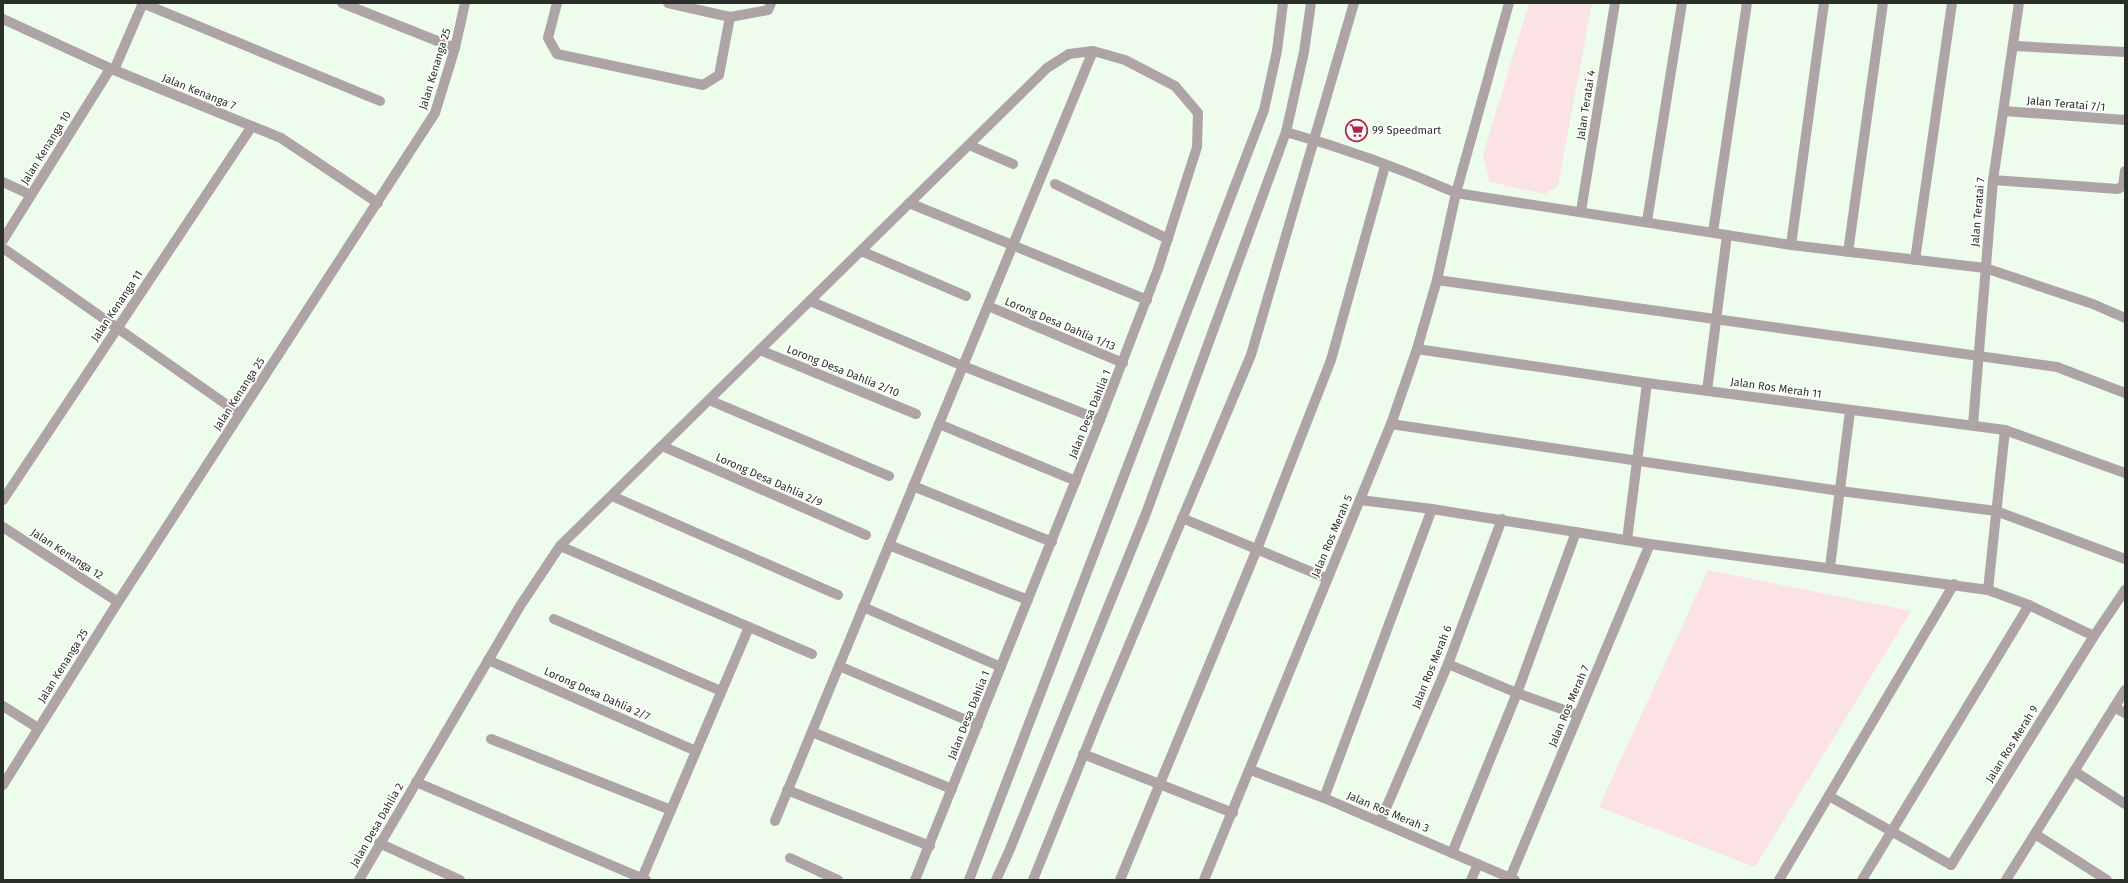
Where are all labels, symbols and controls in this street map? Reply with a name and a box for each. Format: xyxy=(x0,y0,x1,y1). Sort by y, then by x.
street label: Jalan Kenanga 25 xyxy=(416,26,454,111)
street label: Jalan Teratai 4 xyxy=(1574,69,1598,141)
street label: Jalan Kenanga 7 xyxy=(160,71,238,113)
street label: Jalan Teratai 7/1 xyxy=(2026,94,2106,114)
street label: Jalan Kenanga 10 xyxy=(18,109,74,187)
supermarket icon: 99 Speedmart xyxy=(1344,117,1370,143)
place label: 99 Speedmart xyxy=(1372,124,1441,137)
street label: Jalan Teratai 7 xyxy=(1968,177,1988,247)
street label: Jalan Kenanga 11 xyxy=(88,268,146,344)
street label: Lorong Desa Dahlia 1/13 xyxy=(1003,295,1117,353)
street label: Lorong Desa Dahlia 2/10 xyxy=(785,342,901,400)
street label: Jalan Kenanga 25 xyxy=(211,355,268,433)
street label: Jalan Desa Dahlia 1 xyxy=(1066,368,1114,460)
street label: Jalan Ros Merah 11 xyxy=(1730,375,1822,401)
street label: Lorong Desa Dahlia 2/9 xyxy=(714,451,824,509)
street label: Jalan Ros Merah 5 xyxy=(1309,493,1355,579)
street label: Jalan Kenanga 12 xyxy=(28,526,106,582)
street label: Jalan Ros Merah 6 xyxy=(1409,623,1455,710)
street label: Jalan Kenanga 25 xyxy=(35,626,91,705)
street label: Jalan Ros Merah 7 xyxy=(1546,663,1592,749)
street label: Lorong Desa Dahlia 2/7 xyxy=(542,665,652,723)
street label: Jalan Desa Dahlia 1 xyxy=(945,669,993,761)
street label: Jalan Ros Merah 9 xyxy=(1983,703,2041,785)
street label: Jalan Desa Dahlia 2 xyxy=(348,781,406,869)
street label: Jalan Ros Merah 3 xyxy=(1345,789,1431,835)

